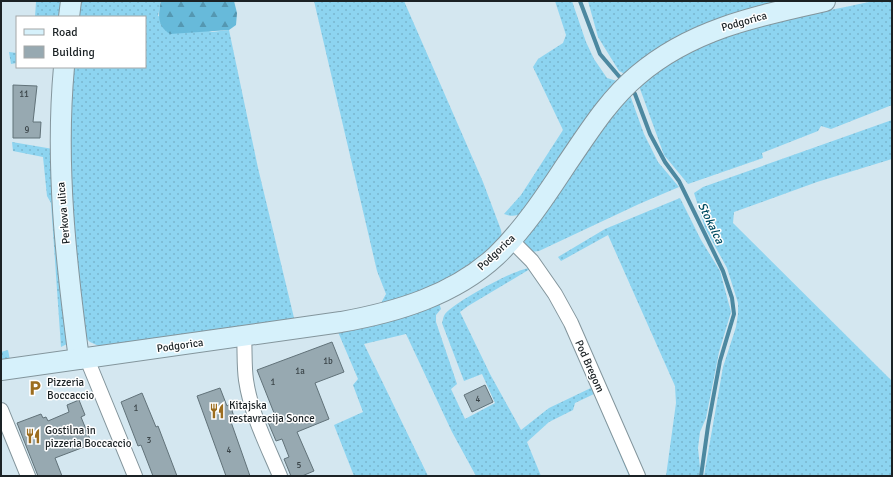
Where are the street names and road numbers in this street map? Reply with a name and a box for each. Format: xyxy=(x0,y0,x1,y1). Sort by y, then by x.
street label: Podgorica xyxy=(720,9,769,34)
street label: Perkova ulica xyxy=(54,181,73,245)
street label: Podgorica xyxy=(475,231,518,273)
street label: Podgorica xyxy=(156,336,205,355)
street label: Pod Bregom xyxy=(572,338,607,395)

